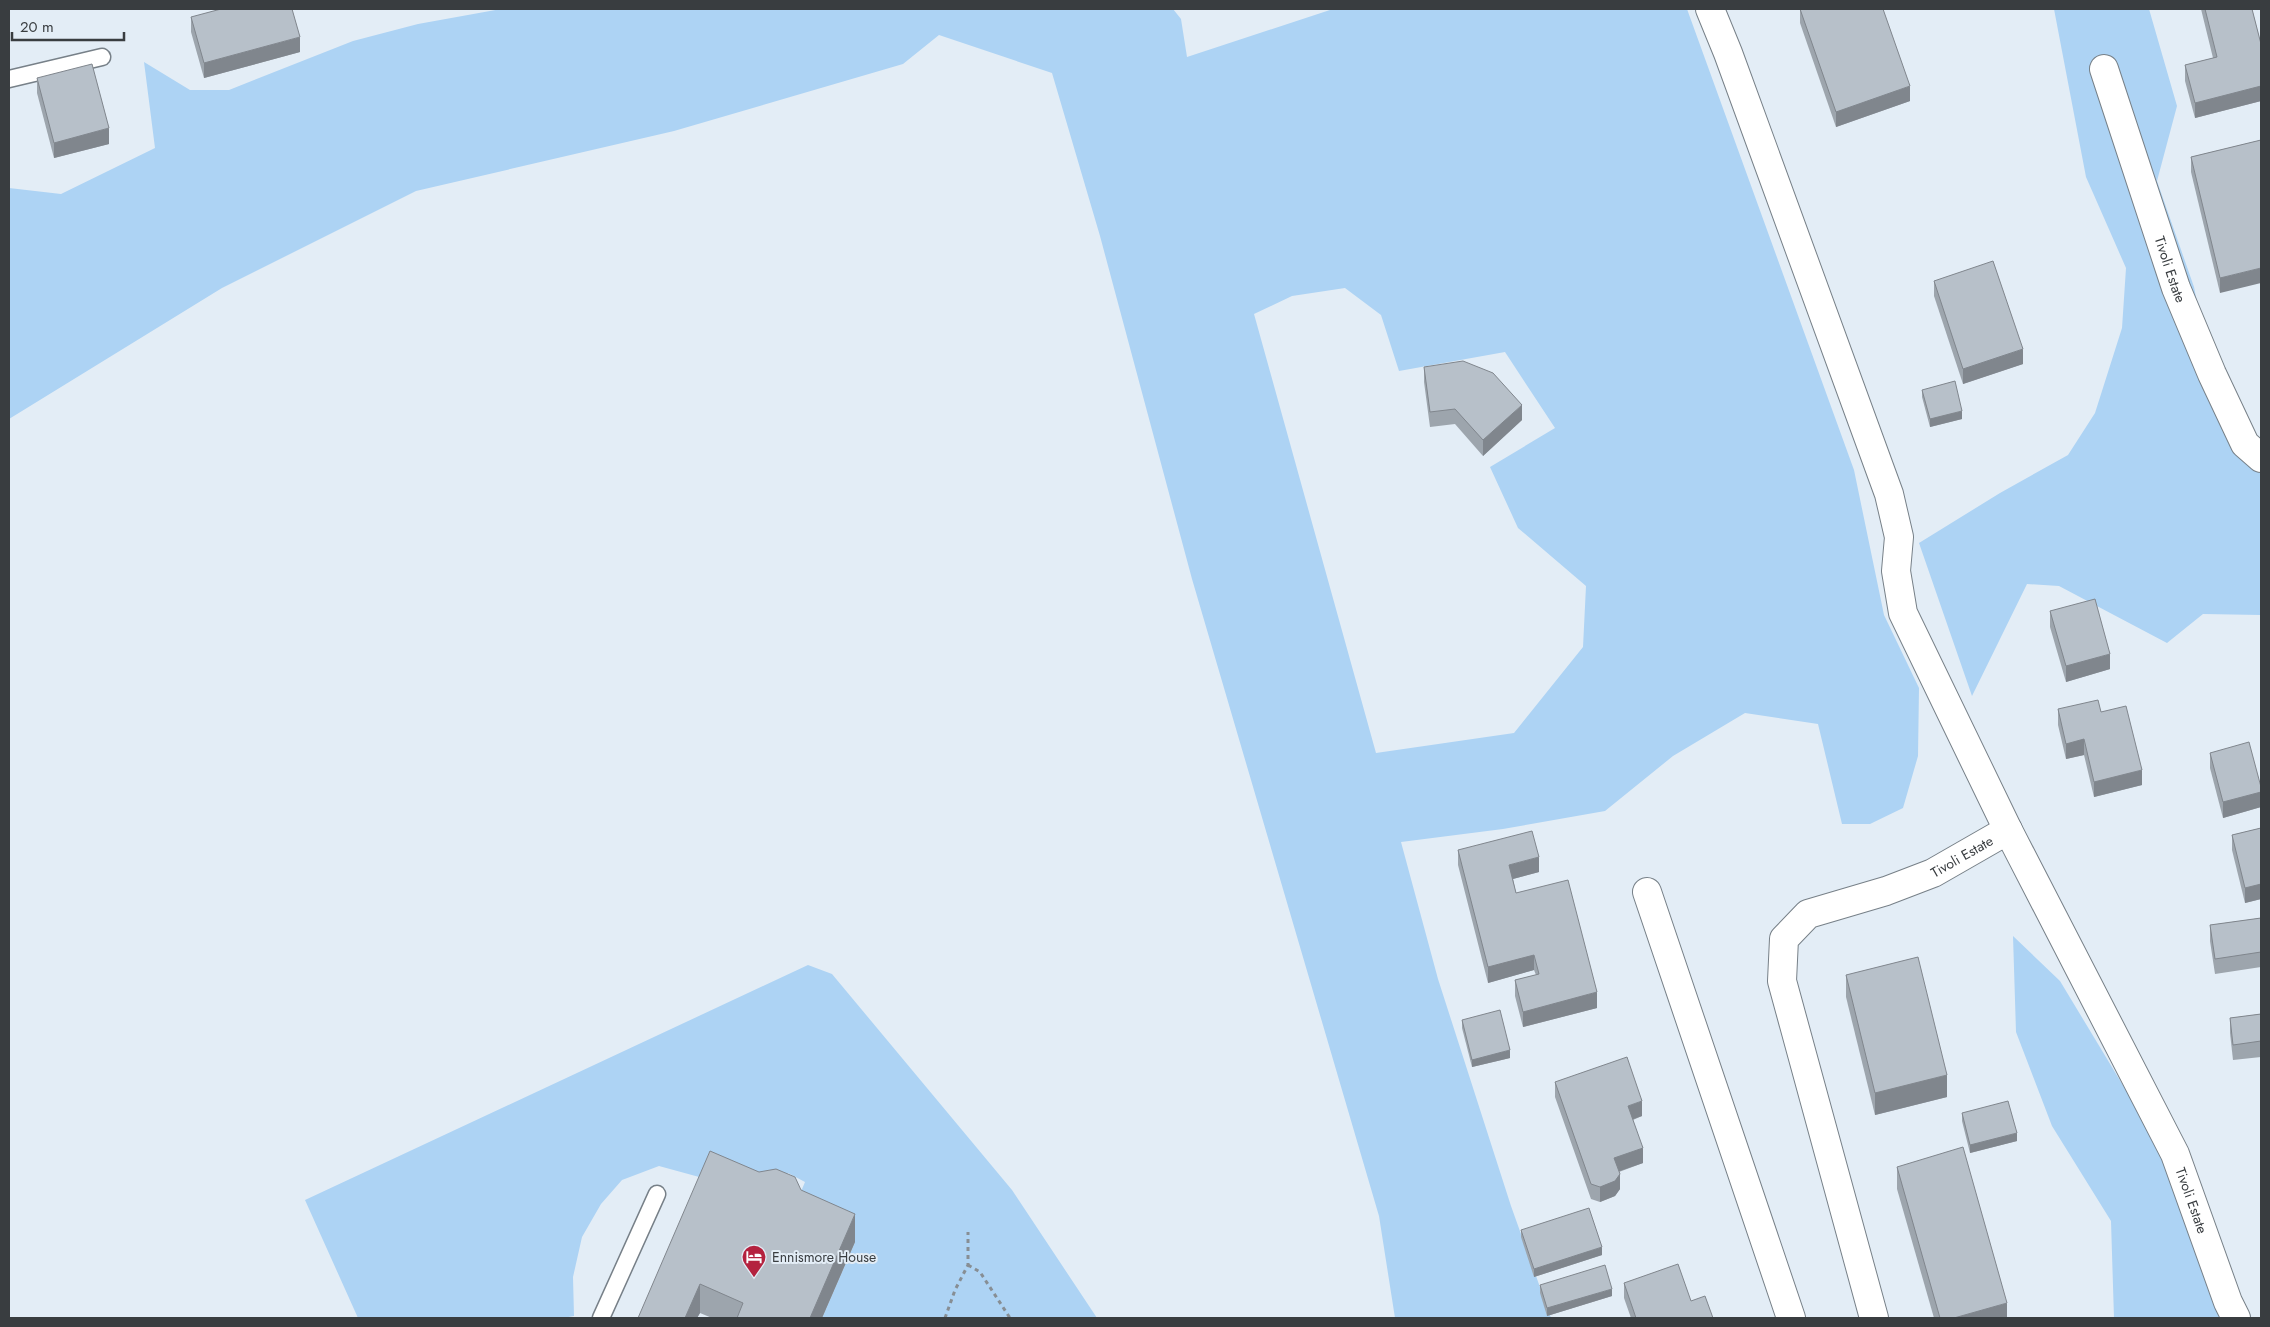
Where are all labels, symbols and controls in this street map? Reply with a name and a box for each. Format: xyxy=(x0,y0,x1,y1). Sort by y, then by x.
scale bar xyxy=(12,10,125,42)
text: 20 m xyxy=(20,16,54,38)
street label: Tivoli Estate xyxy=(2150,234,2191,306)
street label: Tivoli Estate xyxy=(1927,831,1997,882)
street label: Tivoli Estate xyxy=(2171,1165,2213,1236)
hotel icon: Ennismore House xyxy=(741,1244,767,1278)
place label: Ennismore House xyxy=(772,1247,876,1267)

